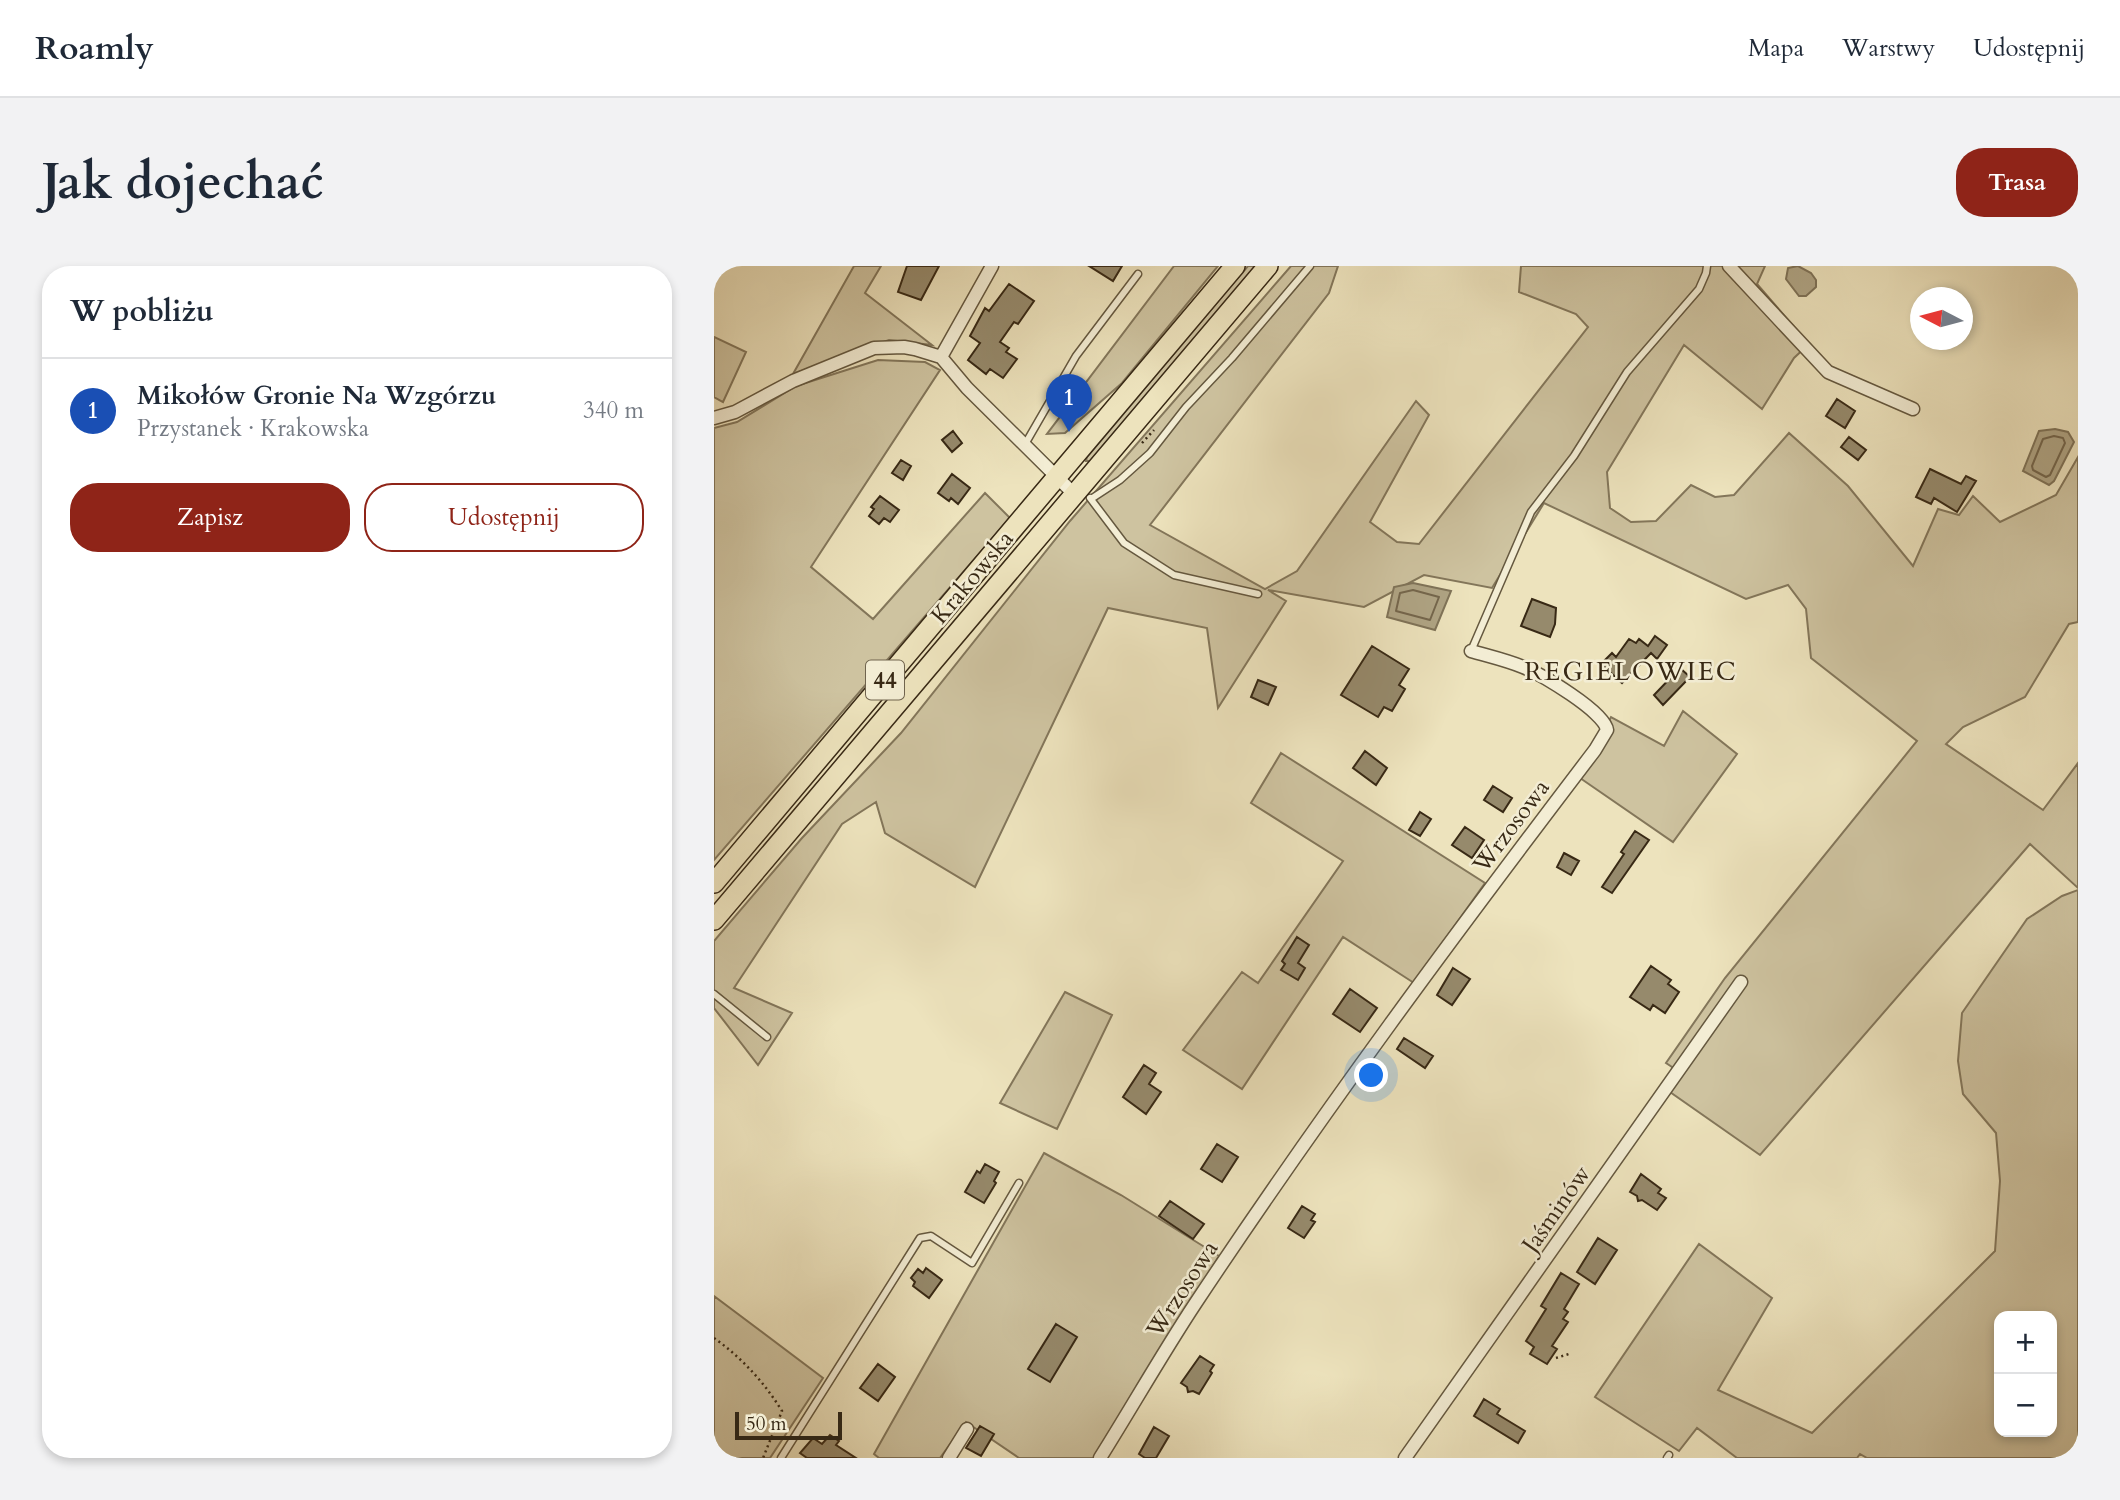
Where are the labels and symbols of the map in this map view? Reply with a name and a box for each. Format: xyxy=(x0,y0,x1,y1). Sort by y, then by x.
north arrow xyxy=(1910,287,1973,350)
pin: 1 xyxy=(1046,374,1092,432)
street label: Krakowska xyxy=(923,523,1022,631)
district label: REGIELOWIEC xyxy=(1524,654,1738,689)
road number: 44 xyxy=(866,660,904,700)
street label: Wrzosowa xyxy=(1465,772,1558,881)
your location xyxy=(1354,1058,1388,1092)
street label: Jaśminów xyxy=(1513,1159,1598,1262)
street label: Wrzosowa xyxy=(1138,1234,1226,1345)
scale bar xyxy=(735,1409,842,1441)

